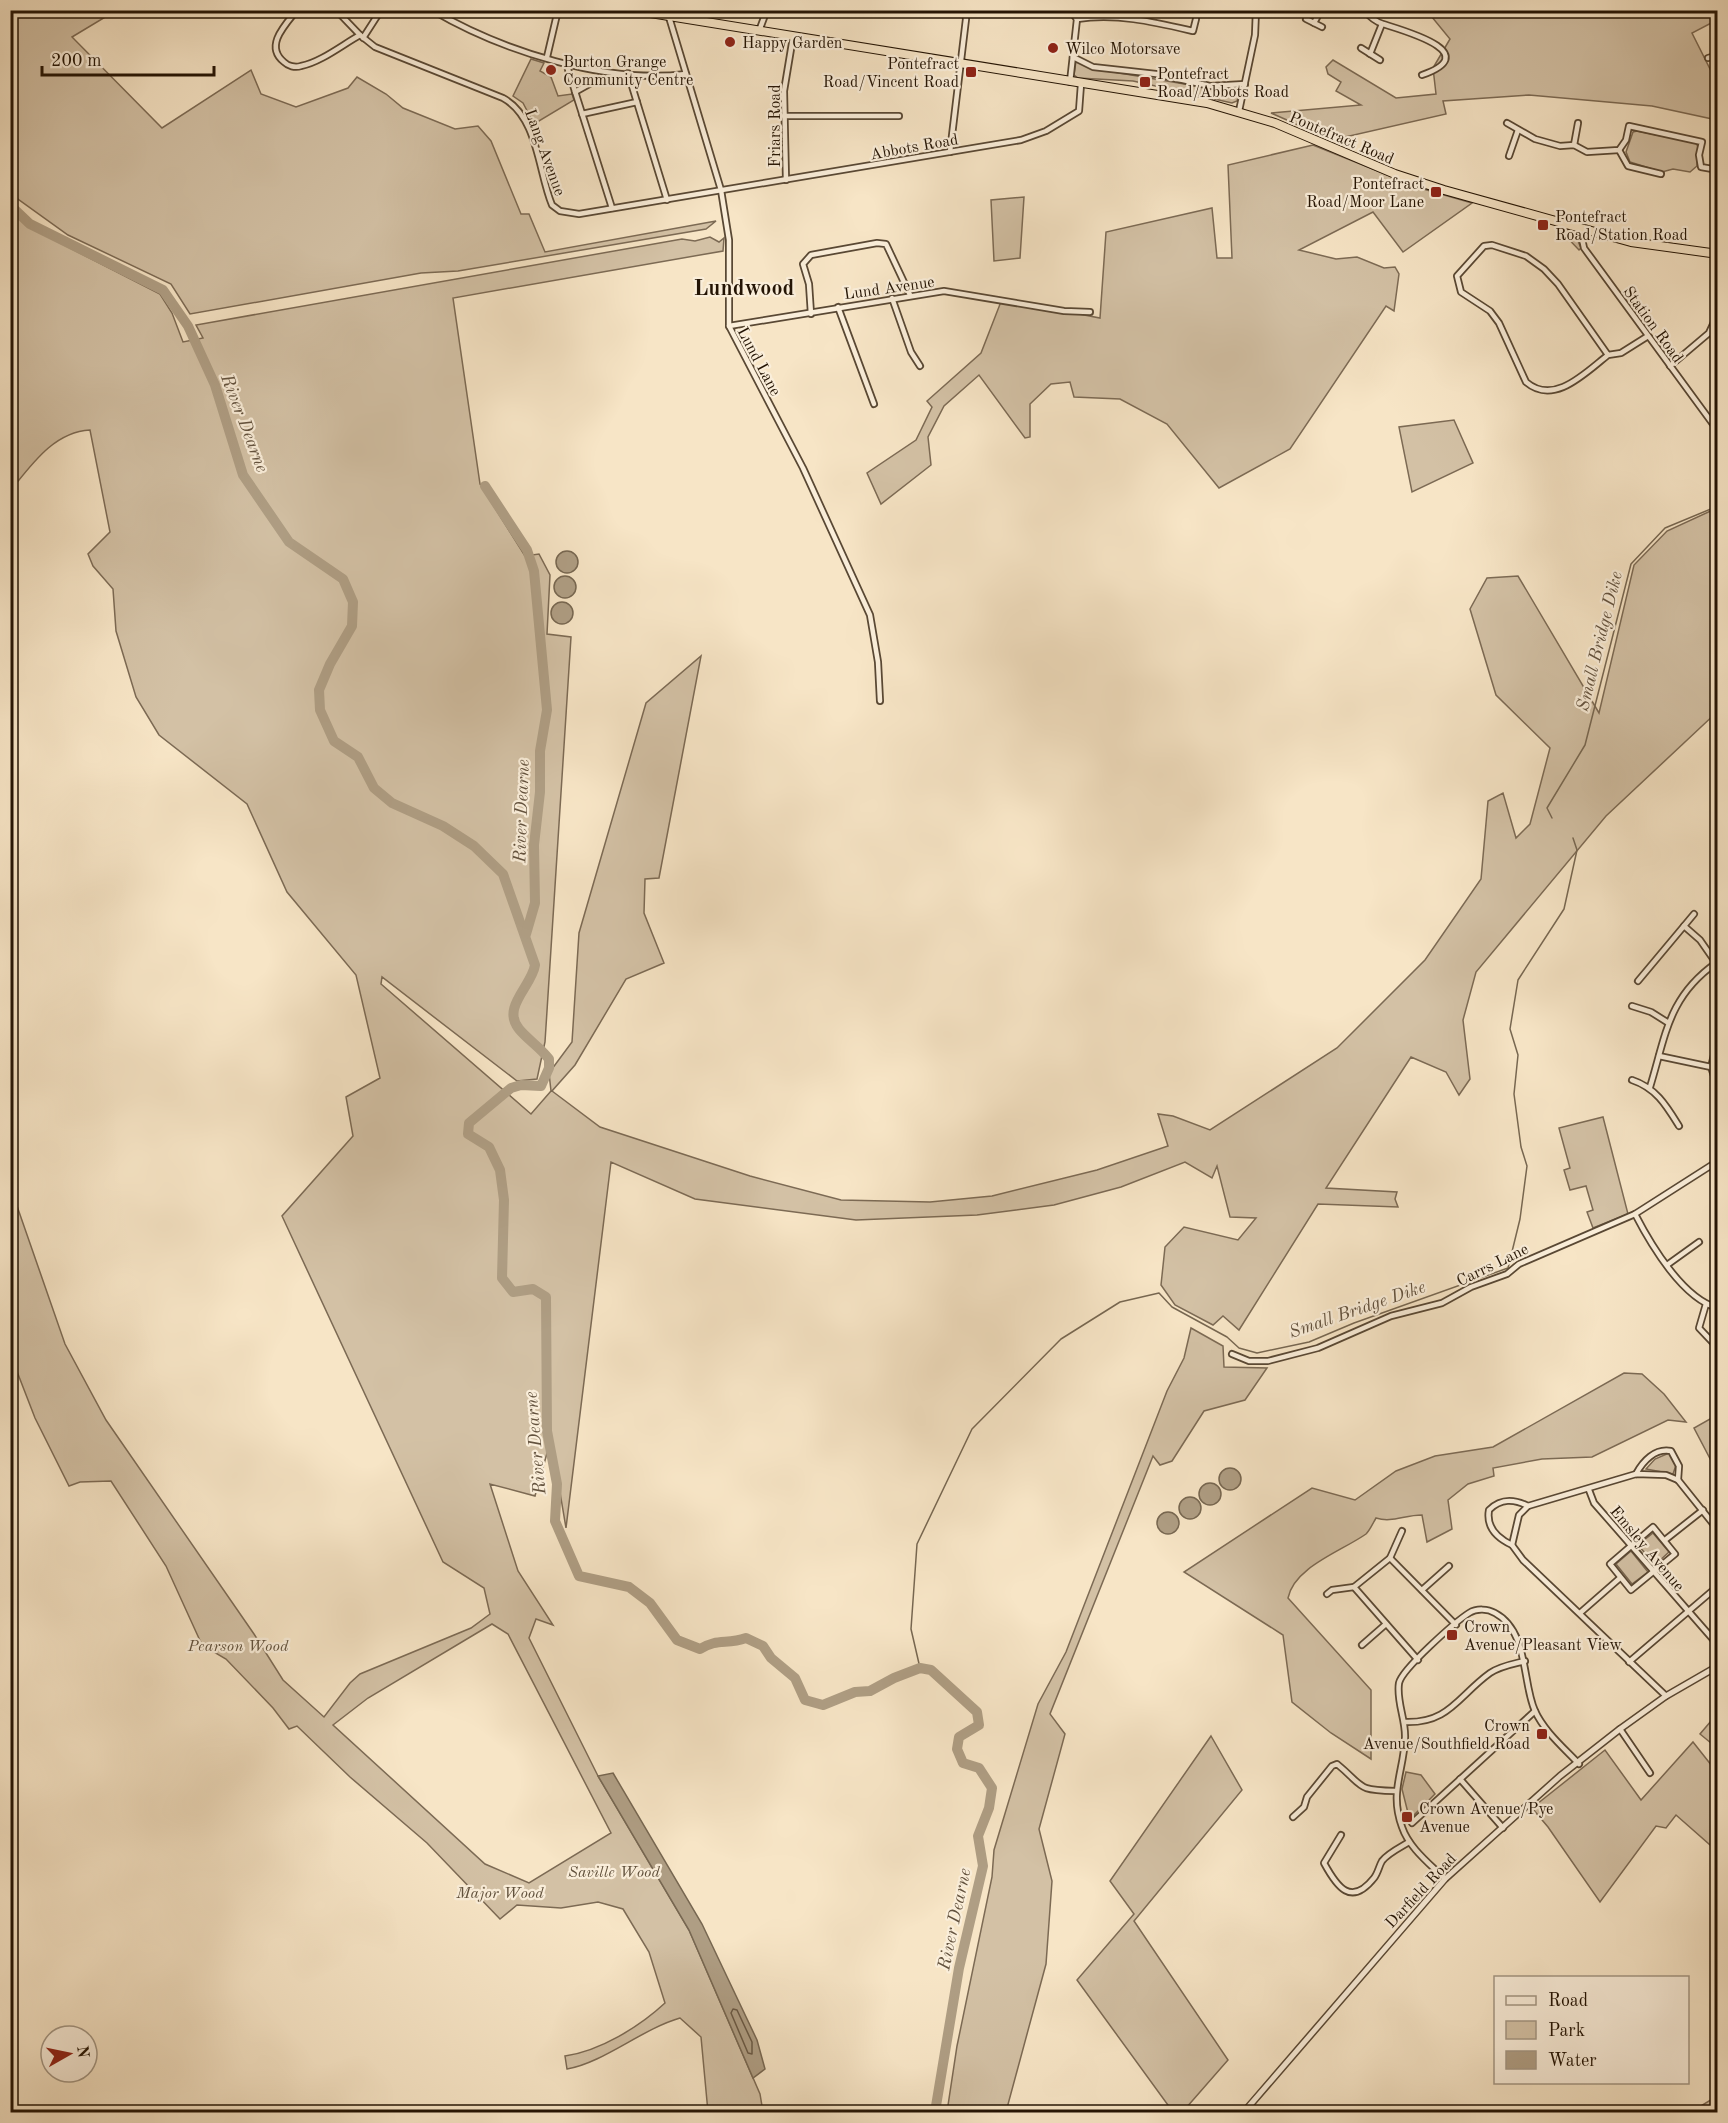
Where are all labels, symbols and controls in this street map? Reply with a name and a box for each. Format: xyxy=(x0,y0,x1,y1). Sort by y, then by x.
marker: Happy Garden xyxy=(723,35,737,49)
place label: Happy Garden xyxy=(742,36,843,52)
scale bar xyxy=(42,39,214,77)
marker: Wilco Motorsave xyxy=(1046,41,1060,55)
place label: Wilco Motorsave xyxy=(1065,42,1180,58)
text: 200 m xyxy=(51,52,102,70)
place label: Burton Grange Community Centre xyxy=(563,55,693,89)
place label: Pontefract Road/Vincent Road xyxy=(823,57,959,91)
marker: Burton Grange Community Centre xyxy=(544,63,558,77)
marker: Pontefract Road/Vincent Road xyxy=(964,65,978,79)
place label: Pontefract Road/Abbots Road xyxy=(1157,67,1289,101)
marker: Pontefract Road/Abbots Road xyxy=(1138,75,1152,89)
street label: Friars Road xyxy=(768,84,784,168)
street label: Lang Avenue xyxy=(521,107,567,198)
street label: Pontefract Road xyxy=(1287,110,1396,168)
street label: Abbots Road xyxy=(869,132,960,164)
place label: Pontefract Road/Moor Lane xyxy=(1306,177,1424,211)
marker: Pontefract Road/Moor Lane xyxy=(1429,185,1443,199)
place label: Pontefract Road/Station Road xyxy=(1555,210,1688,244)
marker: Pontefract Road/Station Road xyxy=(1536,218,1550,232)
street label: Lund Avenue xyxy=(843,275,936,303)
district label: Lundwood xyxy=(694,278,795,300)
street label: Station Road xyxy=(1619,284,1685,366)
street label: Lund Lane xyxy=(733,325,783,399)
water label: River Dearne xyxy=(217,371,271,475)
water label: Small Bridge Dike xyxy=(1574,570,1626,713)
water label: River Dearne xyxy=(511,759,533,864)
street label: Carrs Lane xyxy=(1454,1242,1531,1290)
water label: Small Bridge Dike xyxy=(1287,1278,1428,1342)
water label: River Dearne xyxy=(523,1391,550,1496)
street label: Emsley Avenue xyxy=(1606,1503,1687,1595)
place label: Crown Avenue/Pleasant View xyxy=(1464,1620,1622,1654)
marker: Crown Avenue/Pleasant View xyxy=(1445,1628,1459,1642)
park label: Pearson Wood xyxy=(187,1639,289,1655)
place label: Crown Avenue/Southfield Road xyxy=(1363,1719,1530,1753)
marker: Crown Avenue/Southfield Road xyxy=(1535,1727,1549,1741)
place label: Crown Avenue/Pye Avenue xyxy=(1419,1802,1553,1836)
marker: Crown Avenue/Pye Avenue xyxy=(1400,1810,1414,1824)
street label: Darfield Road xyxy=(1383,1851,1460,1932)
park label: Saville Wood xyxy=(568,1865,660,1881)
water label: River Dearne xyxy=(935,1867,975,1973)
park label: Major Wood xyxy=(455,1886,544,1902)
legend xyxy=(1494,1976,1689,2084)
text: Road xyxy=(1548,1992,1588,2010)
text: Park xyxy=(1548,2022,1585,2040)
north arrow xyxy=(39,2024,99,2084)
text: N xyxy=(73,2045,91,2060)
text: Water xyxy=(1548,2052,1597,2070)

